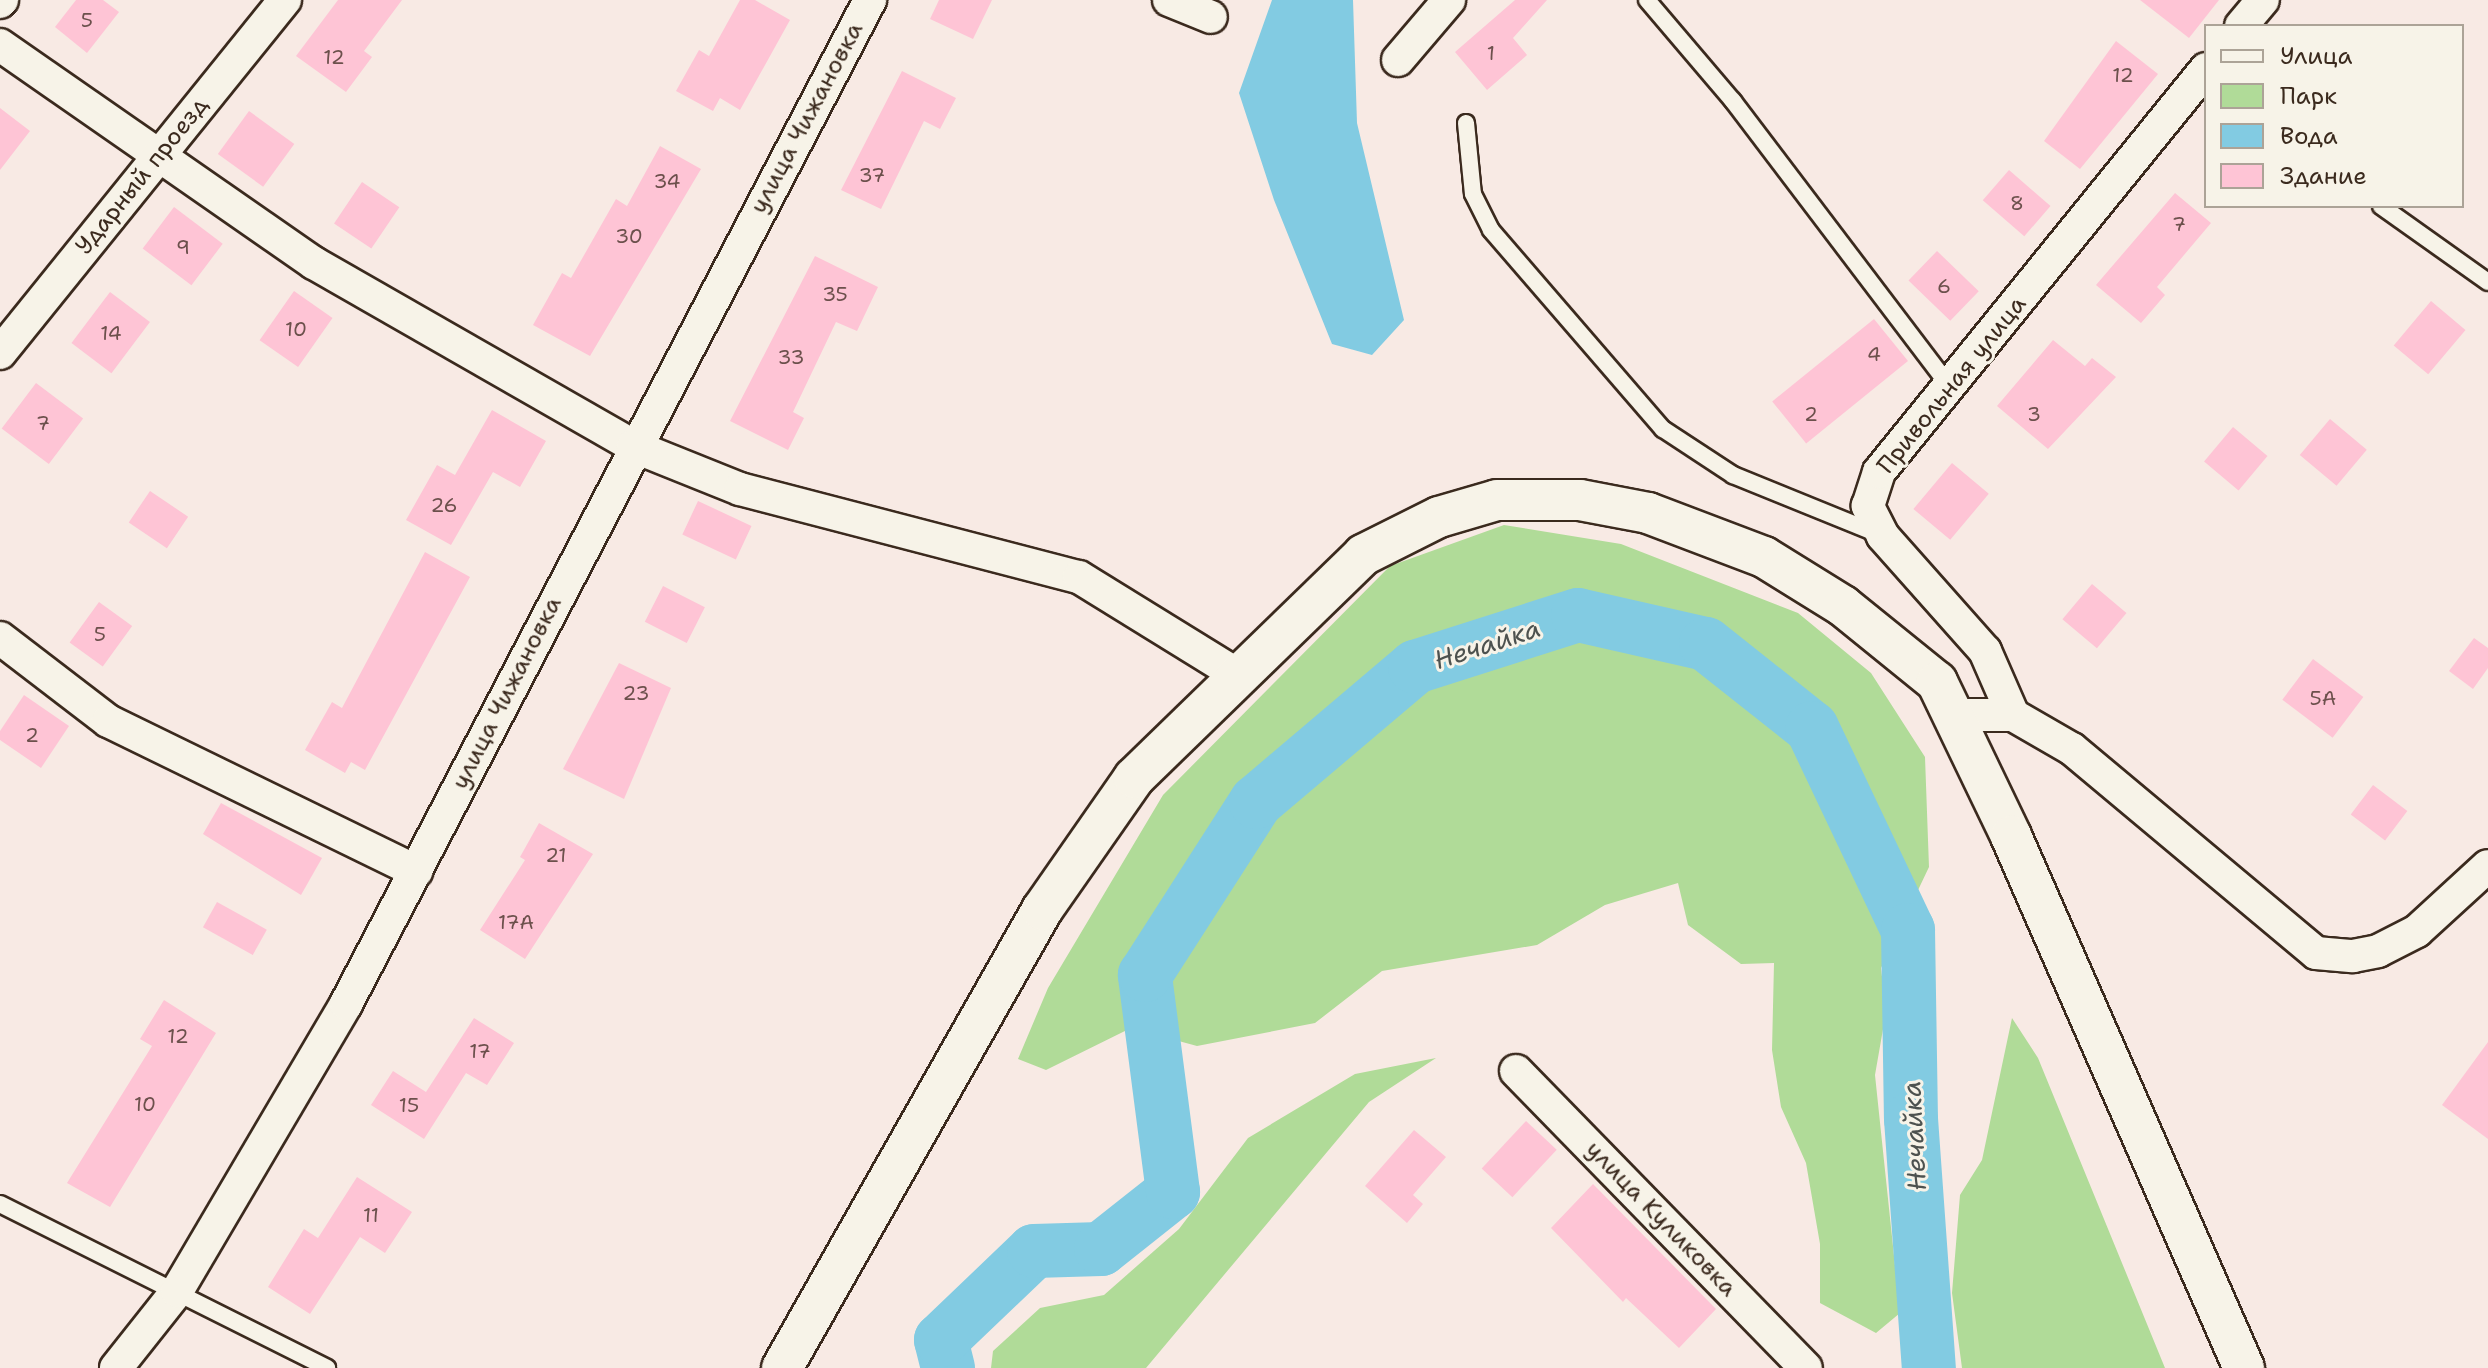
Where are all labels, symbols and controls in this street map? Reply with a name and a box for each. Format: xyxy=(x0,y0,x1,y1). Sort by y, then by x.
house number: 5 xyxy=(81,8,93,32)
street label: улица Чижановка xyxy=(744,18,870,218)
legend xyxy=(2204,24,2464,208)
text: Улица xyxy=(2280,40,2353,72)
house number: 1 xyxy=(1487,41,1495,65)
house number: 12 xyxy=(323,45,345,69)
house number: 12 xyxy=(2112,63,2134,87)
text: Парк xyxy=(2280,80,2337,112)
street label: Ударный проезд xyxy=(70,91,214,261)
text: Вода xyxy=(2280,120,2338,152)
text: Здание xyxy=(2280,160,2367,192)
house number: 37 xyxy=(859,163,885,187)
house number: 34 xyxy=(653,169,681,193)
house number: 8 xyxy=(2010,191,2024,215)
house number: 7 xyxy=(2172,212,2186,236)
house number: 30 xyxy=(615,224,643,248)
house number: 9 xyxy=(176,235,190,259)
house number: 6 xyxy=(1937,274,1951,298)
house number: 35 xyxy=(822,282,848,306)
street label: Привольная улица xyxy=(1871,290,2033,480)
house number: 10 xyxy=(285,317,307,341)
house number: 14 xyxy=(100,321,122,345)
house number: 4 xyxy=(1867,342,1881,366)
house number: 33 xyxy=(778,345,804,369)
house number: 2 xyxy=(1804,402,1818,426)
house number: 3 xyxy=(2027,402,2041,426)
house number: 7 xyxy=(36,411,50,435)
house number: 26 xyxy=(430,493,458,517)
street label: улица Чижановка xyxy=(446,592,568,794)
water label: Нечайка xyxy=(1430,612,1544,676)
house number: 5 xyxy=(94,622,106,646)
house number: 23 xyxy=(623,681,649,705)
house number: 5А xyxy=(2310,686,2336,710)
house number: 2 xyxy=(25,723,39,747)
house number: 21 xyxy=(545,843,567,867)
house number: 17А xyxy=(498,910,534,934)
house number: 12 xyxy=(167,1024,189,1048)
house number: 17 xyxy=(469,1039,491,1063)
water label: Нечайка xyxy=(1896,1080,1932,1192)
house number: 10 xyxy=(134,1092,156,1116)
house number: 15 xyxy=(399,1093,419,1117)
street label: улица Куликовка xyxy=(1579,1135,1743,1303)
house number: 11 xyxy=(363,1203,379,1227)

